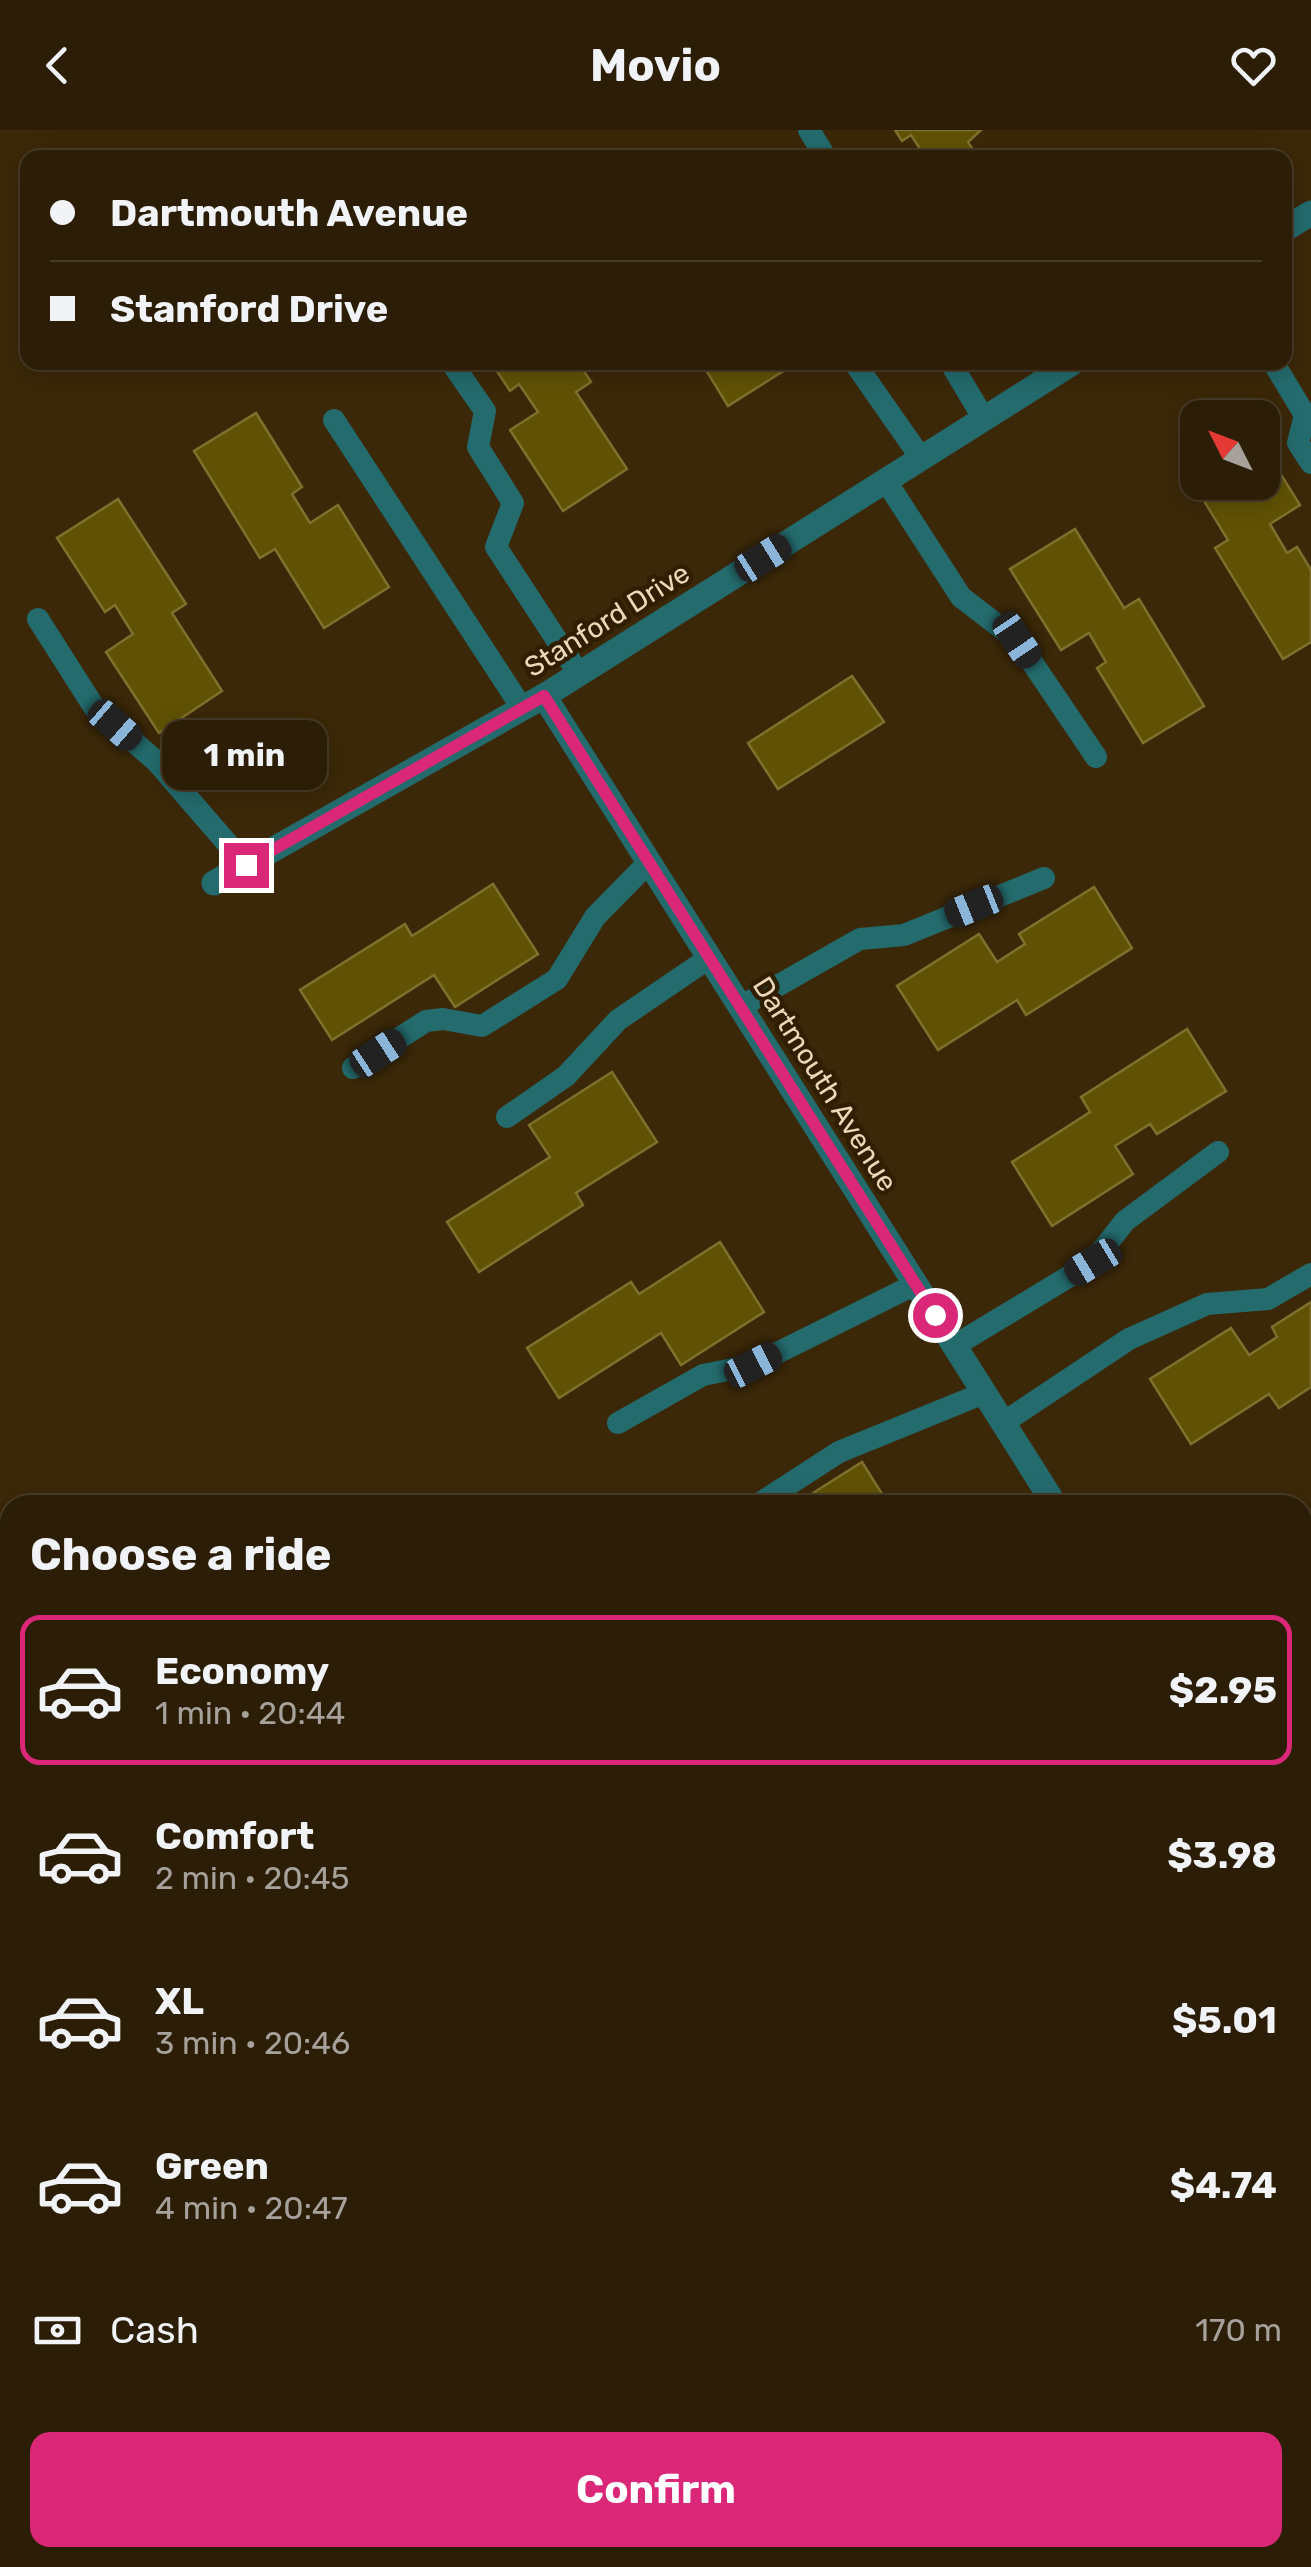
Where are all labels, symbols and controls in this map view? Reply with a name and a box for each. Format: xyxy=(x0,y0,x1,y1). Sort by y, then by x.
icon: back xyxy=(30,38,85,93)
icon: heart xyxy=(1226,38,1281,93)
text: Movio xyxy=(590,39,721,92)
text: Dartmouth Avenue xyxy=(110,190,468,236)
text: Stanford Drive xyxy=(110,286,388,332)
north arrow xyxy=(1180,400,1280,500)
map controls xyxy=(1180,400,1280,500)
car xyxy=(730,529,796,587)
street label: Stanford Drive xyxy=(518,556,696,684)
car xyxy=(988,607,1046,673)
car xyxy=(83,694,147,756)
callout: 1 min xyxy=(164,720,328,790)
text: 1 min xyxy=(204,736,285,774)
route end xyxy=(224,843,269,888)
car xyxy=(941,881,1007,931)
street label: Dartmouth Avenue xyxy=(746,971,904,1197)
car xyxy=(345,1024,411,1082)
car xyxy=(1060,1234,1126,1290)
route start xyxy=(913,1293,958,1338)
car xyxy=(719,1338,787,1392)
text: Choose a ride xyxy=(30,1528,332,1581)
icon: car xyxy=(35,1645,125,1735)
text: Economy xyxy=(155,1648,329,1694)
text: $2.95 xyxy=(1169,1667,1277,1713)
text: 1 min · 20:44 xyxy=(155,1694,345,1732)
icon: car xyxy=(35,1810,125,1900)
text: Comfort xyxy=(155,1813,314,1859)
text: $3.98 xyxy=(1167,1832,1277,1878)
text: 2 min · 20:45 xyxy=(155,1859,350,1897)
icon: car xyxy=(35,1975,125,2065)
text: XL xyxy=(155,1978,204,2024)
text: $5.01 xyxy=(1172,1997,1277,2043)
text: 3 min · 20:46 xyxy=(155,2024,350,2062)
icon: car xyxy=(35,2140,125,2230)
text: Green xyxy=(155,2143,269,2189)
text: $4.74 xyxy=(1170,2162,1277,2208)
text: 4 min · 20:47 xyxy=(155,2189,348,2227)
icon: cash xyxy=(30,2303,85,2358)
text: Cash xyxy=(110,2307,199,2353)
text: 170 m xyxy=(1195,2311,1282,2349)
button: Confirm xyxy=(30,2432,1282,2547)

